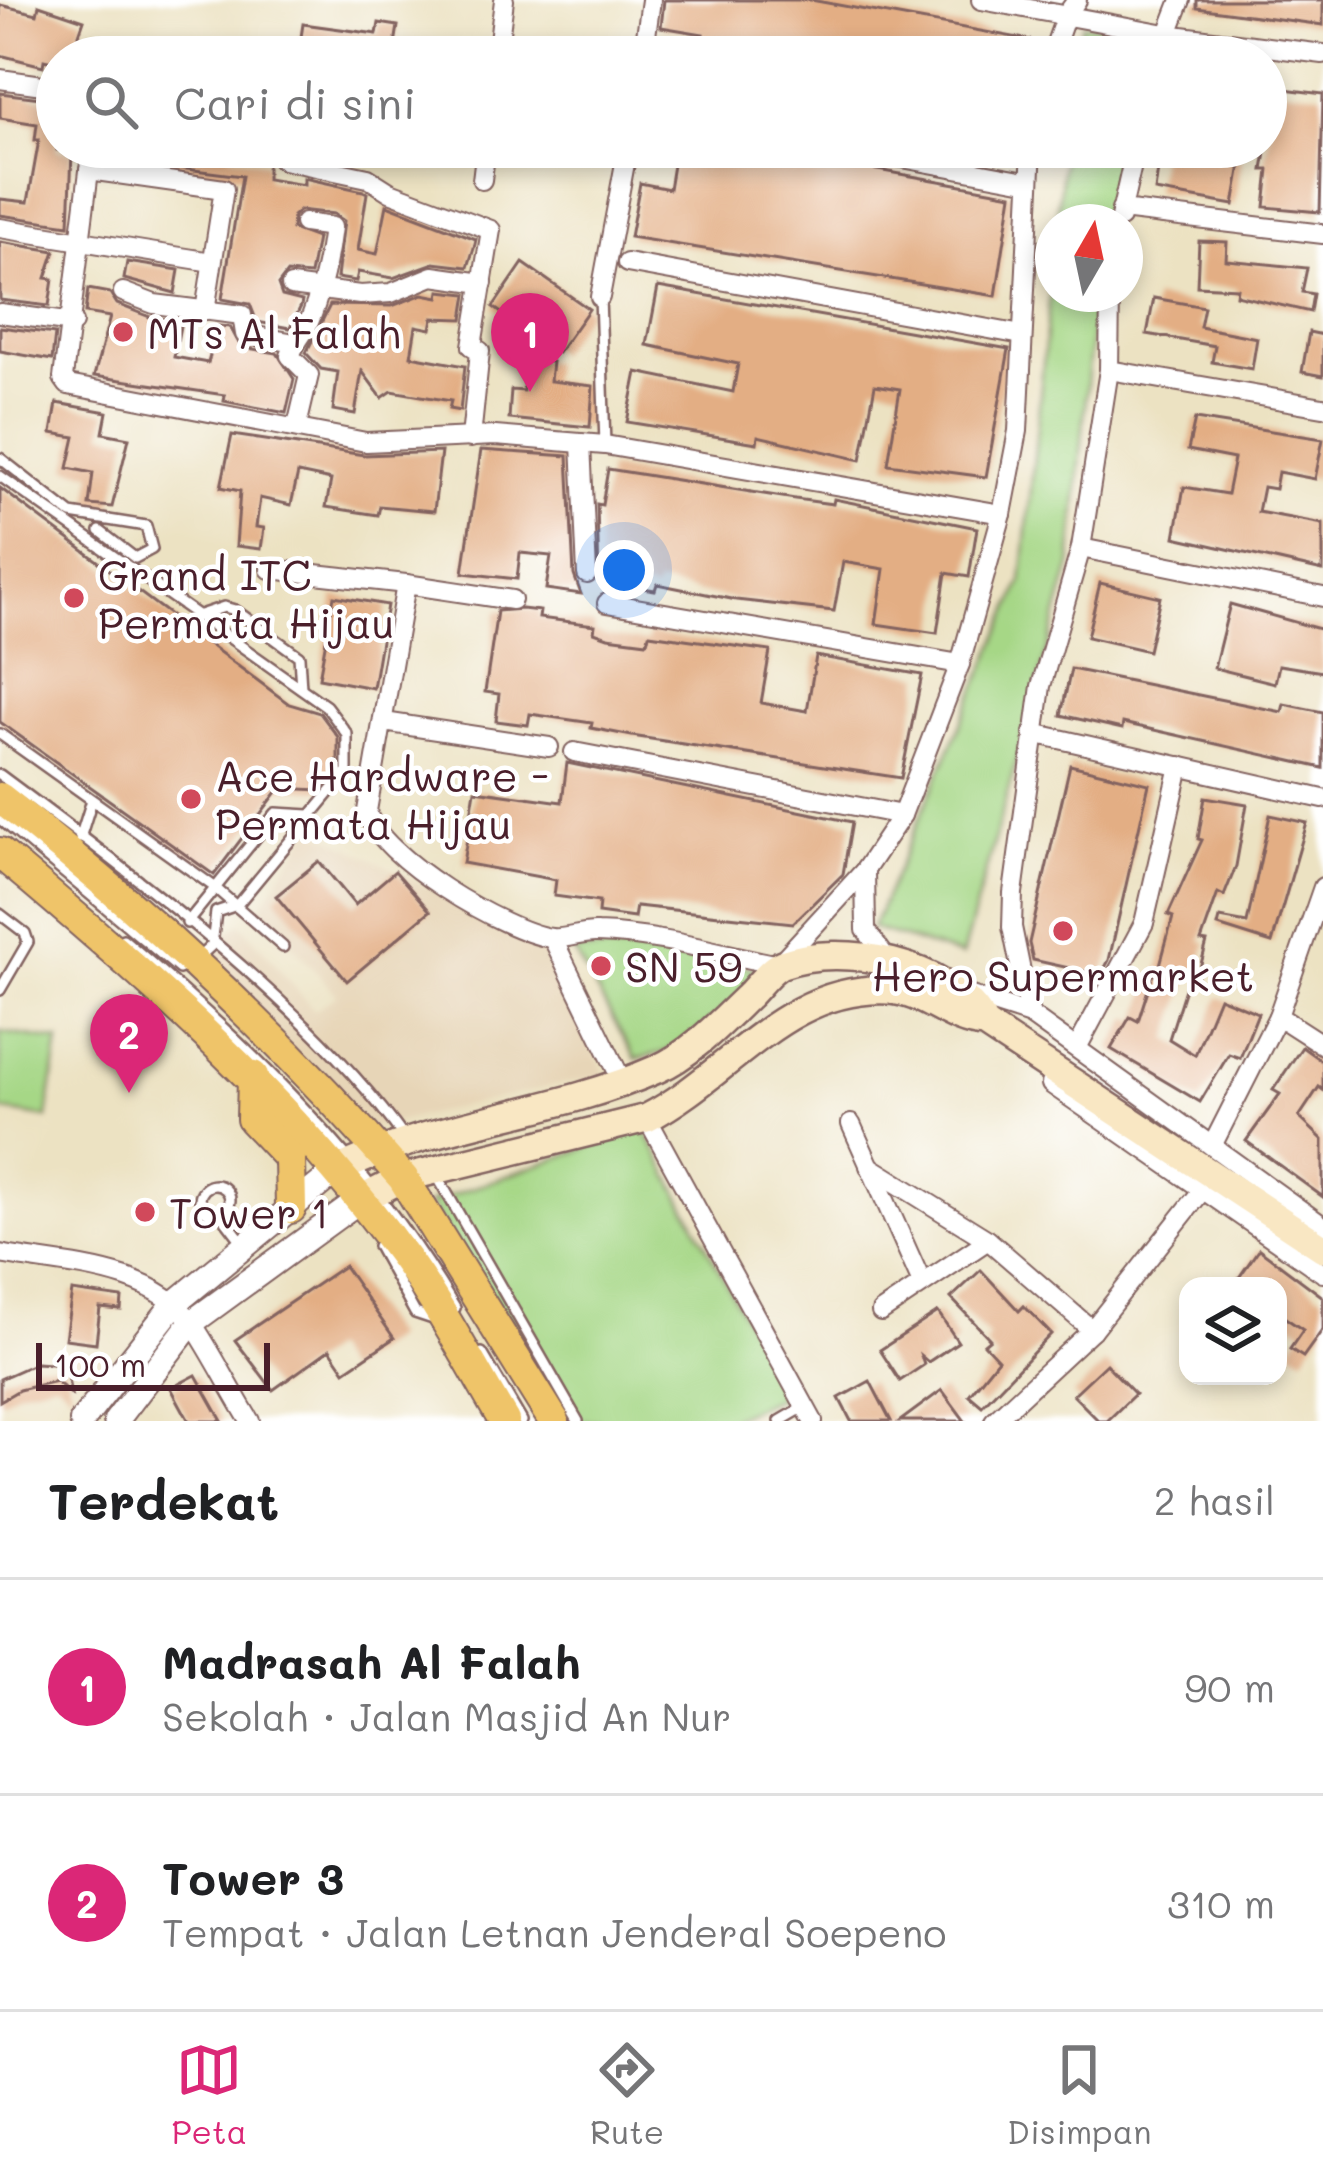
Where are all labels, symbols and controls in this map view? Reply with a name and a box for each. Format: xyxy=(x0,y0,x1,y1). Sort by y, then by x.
search box xyxy=(36,36,1287,168)
icon: search xyxy=(78,69,144,135)
text: Cari di sini xyxy=(174,73,416,131)
north arrow xyxy=(1035,204,1143,312)
pin: 1 xyxy=(491,293,569,392)
place label: MTs Al Falah xyxy=(147,305,401,360)
marker: MTs Al Falah xyxy=(110,319,136,345)
your location xyxy=(594,540,654,600)
place label: Grand ITC Permata Hijau xyxy=(98,547,395,650)
marker: Grand ITC Permata Hijau xyxy=(61,585,87,611)
place label: Ace Hardware - Permata Hijau xyxy=(215,748,549,851)
marker: Ace Hardware - Permata Hijau xyxy=(178,786,204,812)
marker: Hero Supermarket xyxy=(1050,918,1076,944)
place label: SN 59 xyxy=(625,939,742,994)
place label: Hero Supermarket xyxy=(872,948,1254,1003)
marker: SN 59 xyxy=(588,953,614,979)
pin: 2 xyxy=(90,994,168,1093)
place label: Tower 1 xyxy=(169,1185,329,1240)
marker: Tower 1 xyxy=(132,1199,158,1225)
map controls xyxy=(1179,1277,1287,1385)
button: layers xyxy=(1179,1277,1287,1385)
scale bar xyxy=(36,1337,270,1390)
text: 100 m xyxy=(54,1342,146,1385)
text: Terdekat xyxy=(48,1466,279,1533)
text: 2 hasil xyxy=(1154,1474,1275,1525)
text: Madrasah Al Falah xyxy=(162,1632,580,1690)
text: 1 xyxy=(78,1661,96,1712)
text: 90 m xyxy=(1184,1661,1275,1712)
text: Sekolah · Jalan Masjid An Nur xyxy=(162,1690,731,1741)
text: Tower 3 xyxy=(162,1848,344,1906)
text: 2 xyxy=(76,1877,98,1928)
text: 310 m xyxy=(1167,1877,1275,1928)
text: Tempat · Jalan Letnan Jenderal Soepeno xyxy=(162,1906,946,1957)
tab: Peta xyxy=(171,2037,247,2152)
tab: Rute xyxy=(590,2037,664,2152)
tab: Disimpan xyxy=(1007,2037,1152,2152)

